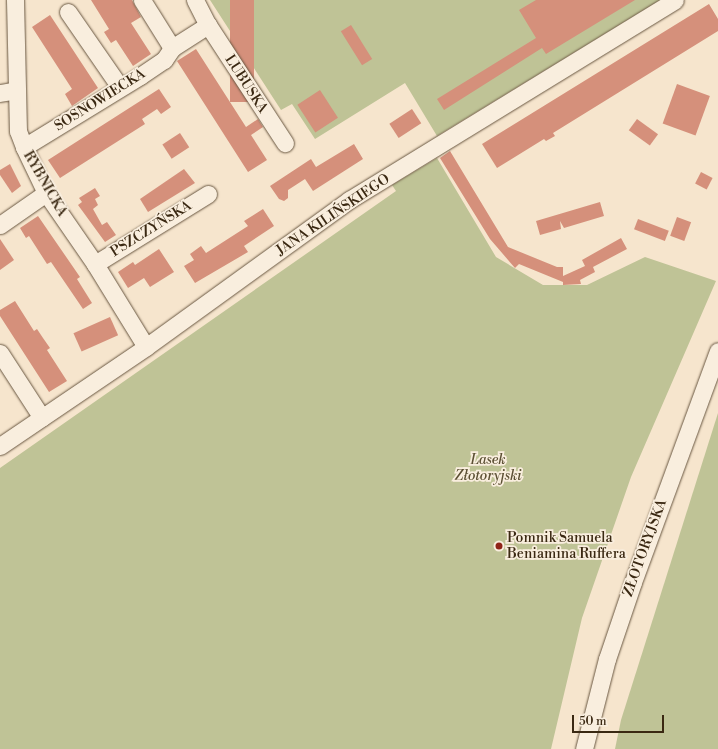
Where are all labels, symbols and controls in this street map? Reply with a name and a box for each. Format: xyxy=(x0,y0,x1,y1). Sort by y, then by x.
street label: LUBUSKA xyxy=(221,52,271,116)
street label: SOSNOWIECKA xyxy=(51,65,149,135)
street label: RYBNICKA xyxy=(19,148,71,220)
street label: JANA KILIŃSKIEGO xyxy=(273,171,393,259)
street label: PSZCZYŃSKA xyxy=(107,197,195,261)
park label: Lasek Złotoryjski xyxy=(454,452,522,484)
street label: ZŁOTORYJSKA xyxy=(620,497,670,599)
place label: Pomnik Samuela Beniamina Ruffera xyxy=(507,530,626,562)
marker: Pomnik Samuela Beniamina Ruffera xyxy=(494,541,504,551)
scale bar xyxy=(574,707,666,733)
text: 50 m xyxy=(579,714,607,729)

